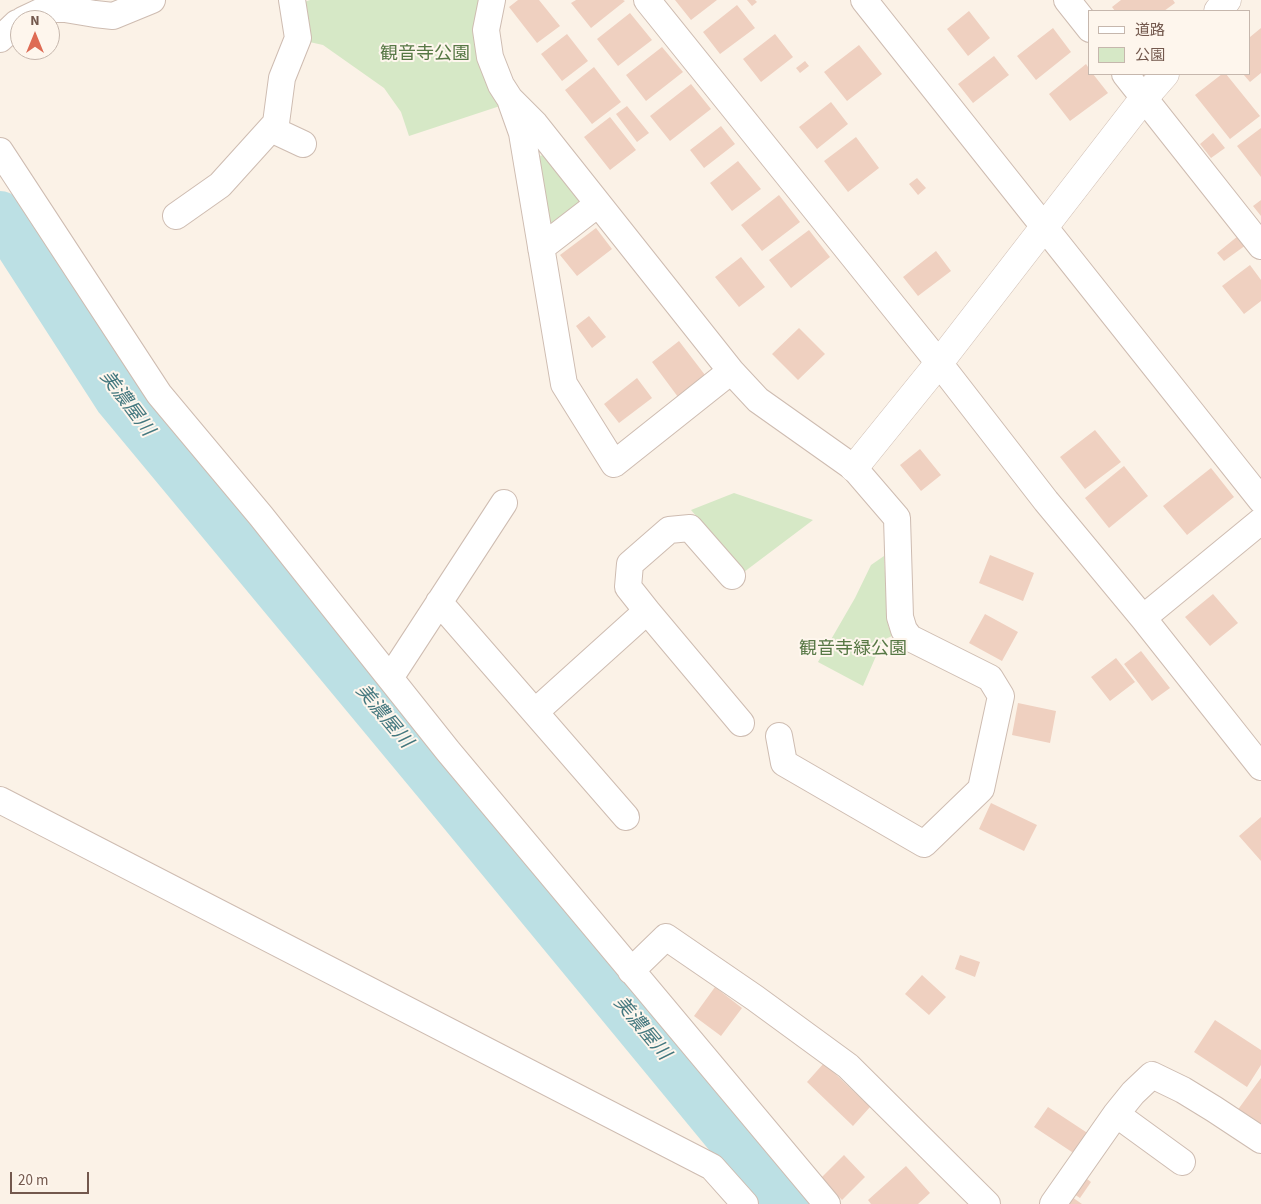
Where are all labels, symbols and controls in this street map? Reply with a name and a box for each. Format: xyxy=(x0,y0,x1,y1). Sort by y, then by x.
north arrow xyxy=(10,10,60,60)
legend xyxy=(1088,10,1251,75)
text: N xyxy=(30,11,40,31)
text: 道路 xyxy=(1135,20,1165,41)
park label: 観音寺公園 xyxy=(380,44,470,66)
text: 公園 xyxy=(1135,45,1165,66)
water label: 美濃屋川 xyxy=(94,367,158,441)
park label: 観音寺緑公園 xyxy=(799,639,907,661)
water label: 美濃屋川 xyxy=(350,681,416,753)
water label: 美濃屋川 xyxy=(608,993,674,1065)
scale bar xyxy=(12,1162,91,1194)
text: 20 m xyxy=(18,1170,48,1191)

